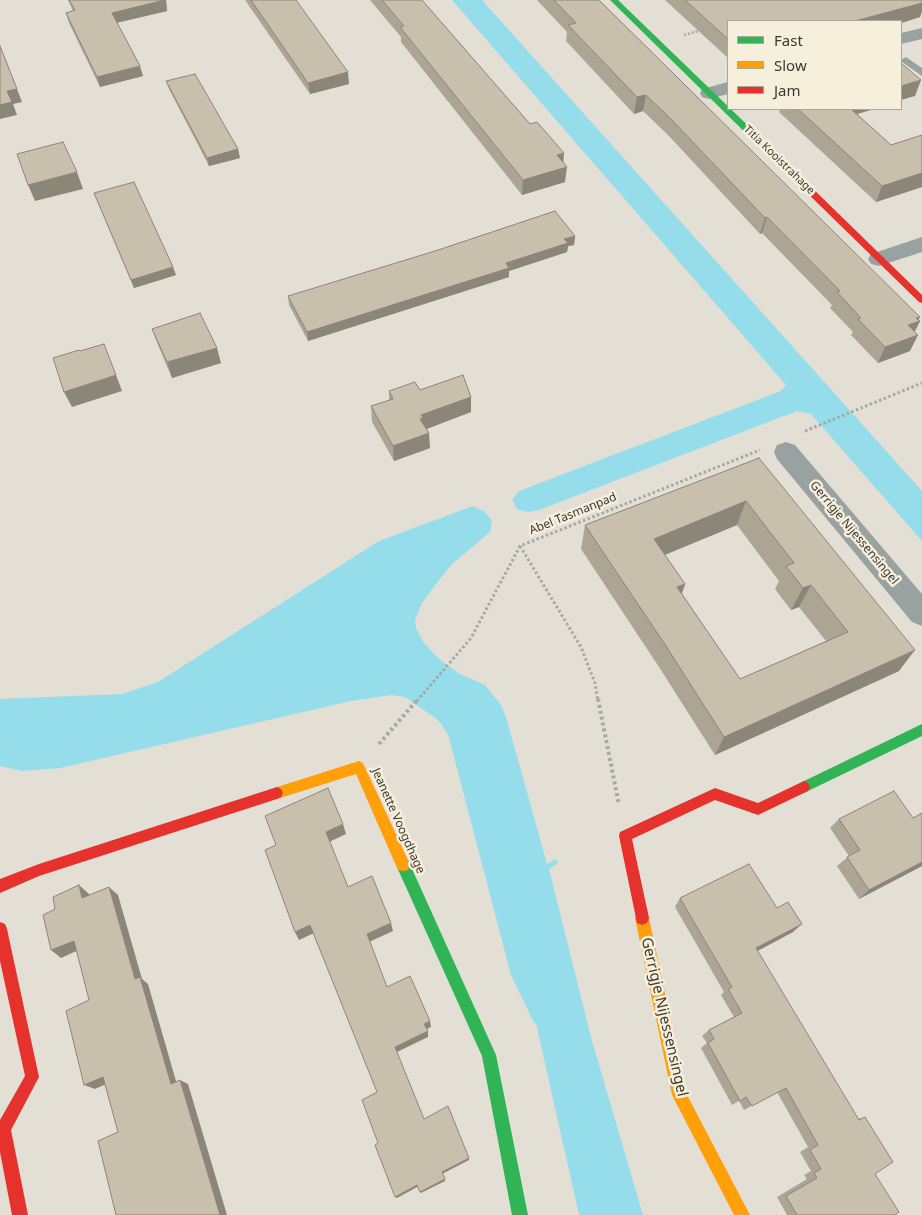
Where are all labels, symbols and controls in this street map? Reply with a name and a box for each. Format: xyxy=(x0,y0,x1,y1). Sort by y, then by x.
legend xyxy=(727,20,902,110)
text: Fast xyxy=(774,30,803,50)
text: Slow xyxy=(774,55,807,75)
text: Jam xyxy=(774,80,801,100)
street label: Titia Kooistrahage xyxy=(741,123,817,197)
street label: Gerrigje Nijessensingel xyxy=(807,479,901,587)
street label: Abel Tasmanpad xyxy=(527,490,619,538)
street label: Jeanette Voogdhage xyxy=(368,766,428,876)
street label: Gerrigje Nijessensingel xyxy=(637,936,691,1098)

